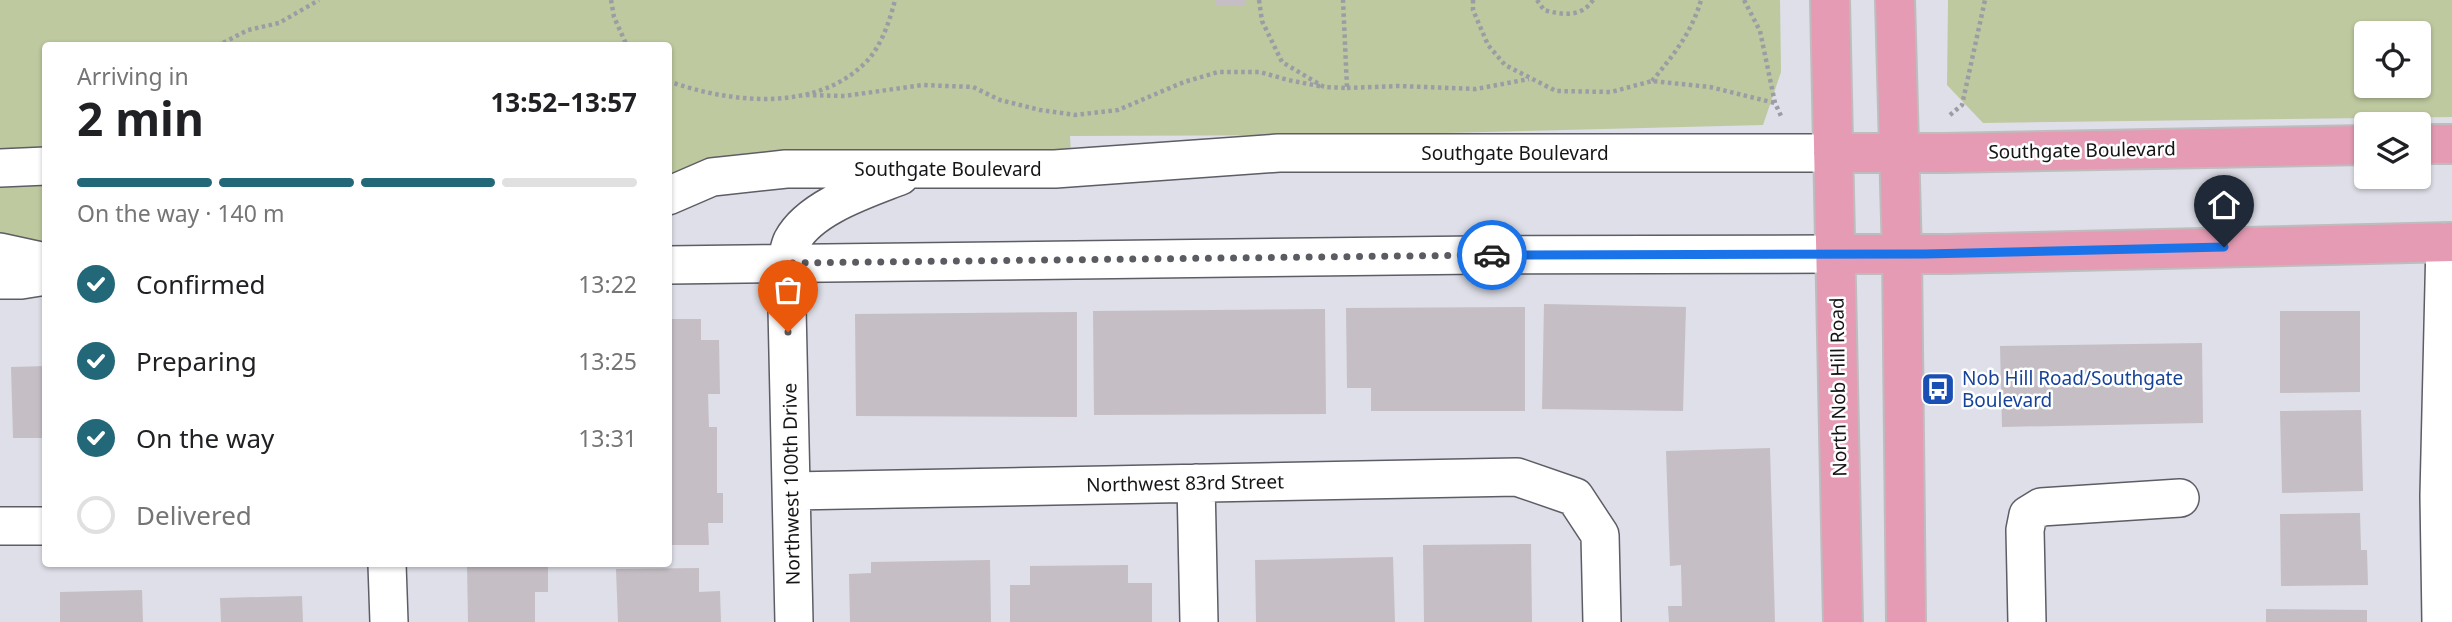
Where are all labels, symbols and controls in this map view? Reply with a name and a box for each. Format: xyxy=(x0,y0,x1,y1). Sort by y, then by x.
map controls xyxy=(2354,21,2431,189)
button: locate xyxy=(2354,21,2431,98)
text: Arriving in xyxy=(77,60,189,92)
text: 13:52–13:57 xyxy=(490,84,637,120)
text: 2 min xyxy=(77,87,204,149)
button: layers xyxy=(2354,112,2431,189)
street label: Southgate Boulevard xyxy=(1988,135,2176,165)
street label: Southgate Boulevard xyxy=(1421,140,1609,166)
street label: Southgate Boulevard xyxy=(854,156,1042,182)
pin xyxy=(2194,175,2254,247)
icon: home xyxy=(2205,186,2243,224)
text: On the way · 140 m xyxy=(77,197,284,229)
courier xyxy=(1457,220,1527,290)
icon: car xyxy=(1473,236,1511,274)
pin xyxy=(758,260,818,332)
icon: check xyxy=(77,265,115,303)
text: Confirmed xyxy=(136,266,266,302)
text: 13:22 xyxy=(578,268,637,300)
icon: bag xyxy=(769,271,807,309)
street label: North Nob Hill Road xyxy=(1823,297,1853,477)
icon: check xyxy=(77,342,115,380)
text: Preparing xyxy=(136,343,257,379)
text: 13:25 xyxy=(578,345,637,377)
place label: Nob Hill Road/Southgate Boulevard xyxy=(1962,365,2183,413)
bus stop icon: Nob Hill Road/Southgate Boulevard xyxy=(1919,370,1957,408)
street label: Northwest 100th Drive xyxy=(776,383,806,585)
icon: check xyxy=(77,419,115,457)
text: On the way xyxy=(136,420,274,456)
text: 13:31 xyxy=(578,422,637,454)
street label: Northwest 83rd Street xyxy=(1086,468,1284,498)
text: Delivered xyxy=(136,497,252,533)

